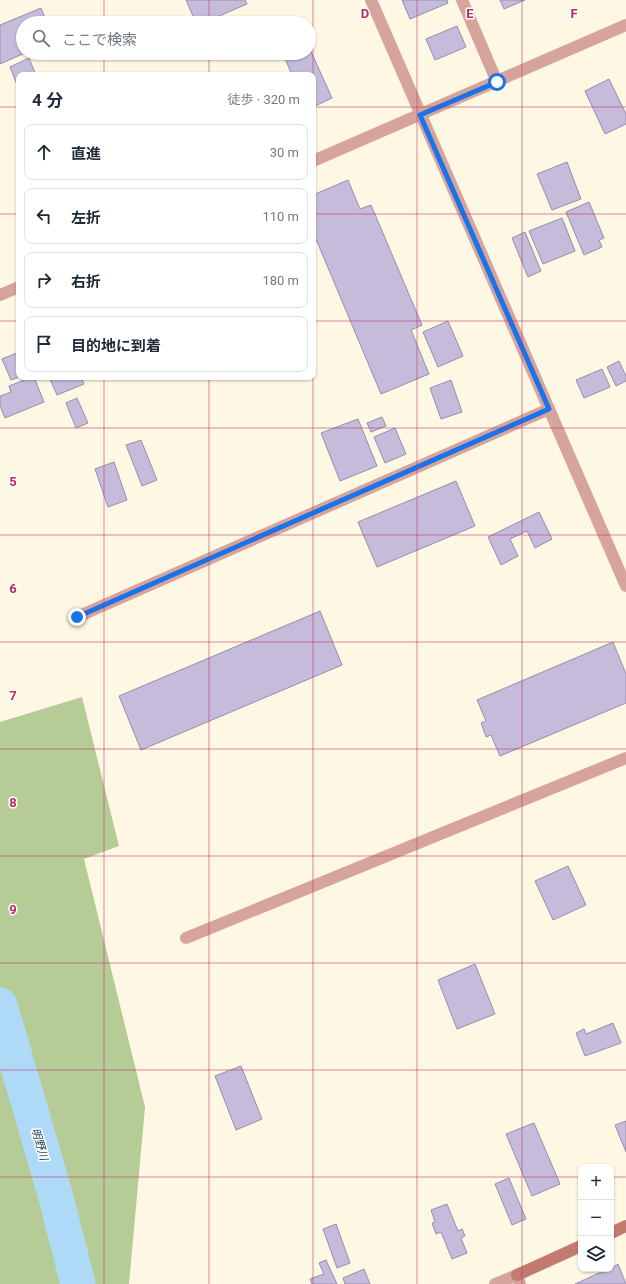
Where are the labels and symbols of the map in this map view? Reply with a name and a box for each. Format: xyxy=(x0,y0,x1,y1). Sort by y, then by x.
text: D xyxy=(361,6,369,21)
text: E xyxy=(466,6,474,21)
text: F xyxy=(570,6,578,21)
route start xyxy=(488,73,506,91)
text: 5 xyxy=(9,474,17,489)
text: 6 xyxy=(9,581,17,596)
route end xyxy=(68,608,86,626)
text: 7 xyxy=(9,688,17,703)
text: 8 xyxy=(9,795,17,810)
text: 9 xyxy=(9,902,17,917)
water label: 明野川 xyxy=(29,1126,51,1163)

